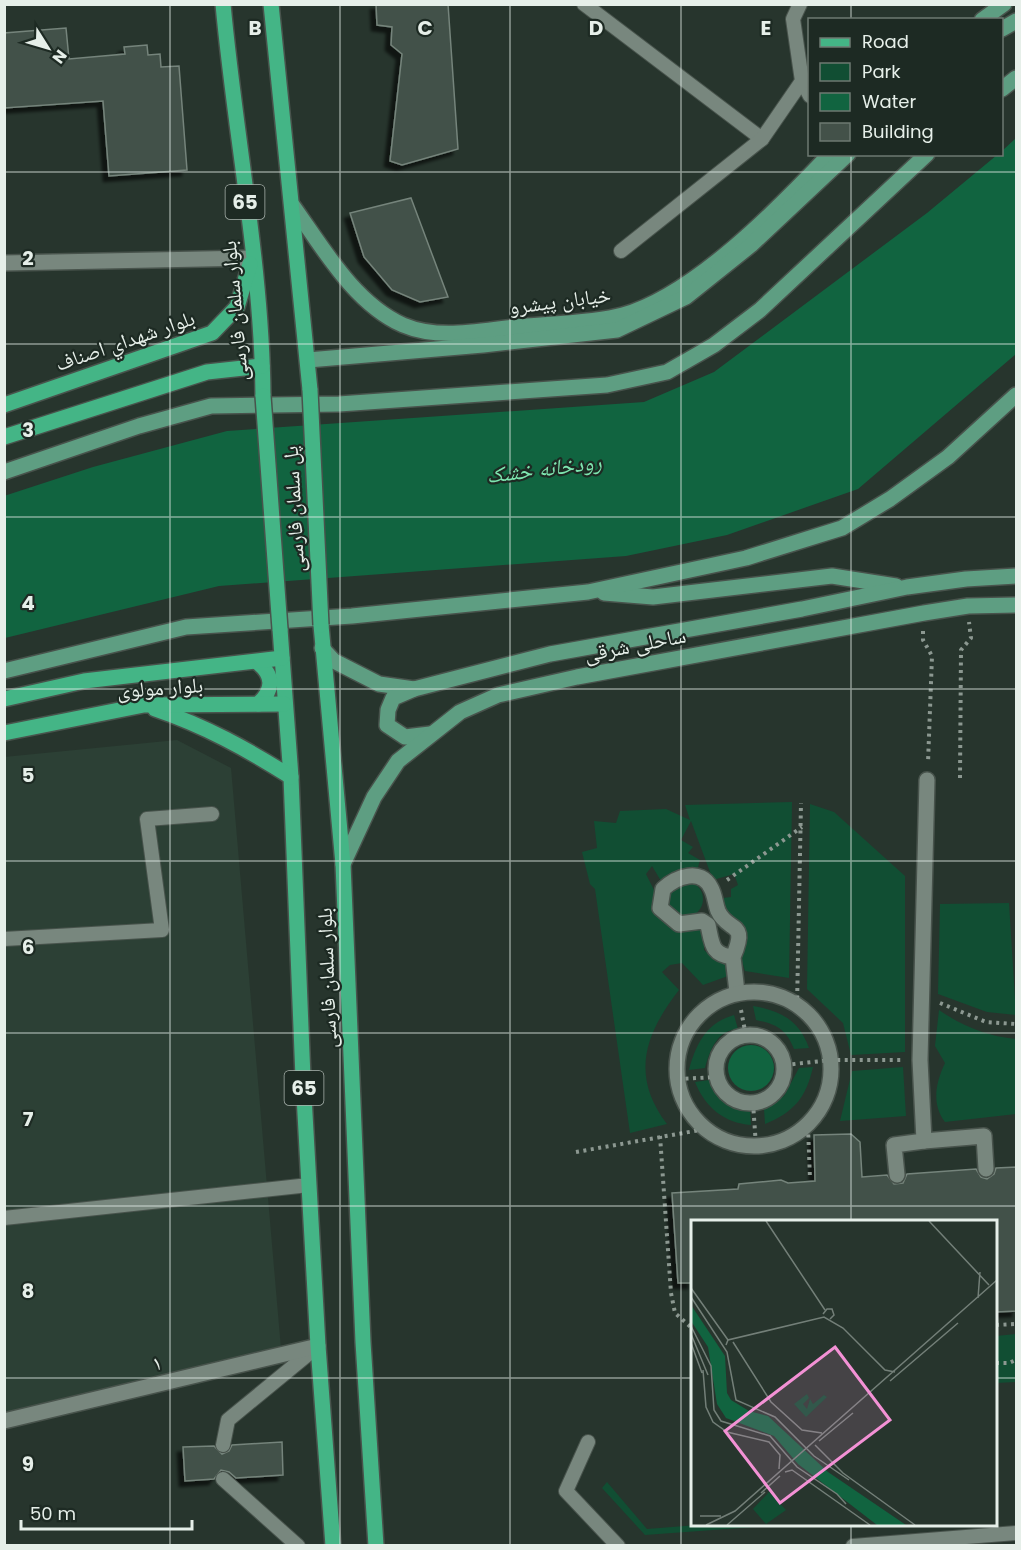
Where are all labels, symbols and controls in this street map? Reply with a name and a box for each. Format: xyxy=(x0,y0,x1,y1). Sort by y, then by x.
text: B xyxy=(248,14,262,42)
text: C xyxy=(417,14,433,42)
text: D xyxy=(589,14,603,42)
text: E xyxy=(761,14,771,42)
north arrow xyxy=(18,18,78,78)
legend xyxy=(808,18,1003,156)
text: Road xyxy=(862,29,909,54)
text: N xyxy=(47,45,72,68)
text: Park xyxy=(862,59,901,84)
text: Water xyxy=(862,89,916,114)
text: Building xyxy=(862,119,934,144)
road number: 65 xyxy=(226,185,264,219)
street label: بلوار سلمان فارسی xyxy=(214,240,255,382)
text: 2 xyxy=(22,244,34,272)
street label: خیابان پیشرو xyxy=(507,280,612,321)
street label: بلوار شهداي اصناف xyxy=(51,303,199,380)
text: 3 xyxy=(22,416,34,444)
street label: پل سلمان فارسی xyxy=(276,445,311,573)
water label: رودخانه خشک xyxy=(485,446,603,491)
text: 4 xyxy=(21,589,35,617)
street label: ساحلی شرقی xyxy=(581,620,688,669)
street label: بلوار مولوی xyxy=(116,670,204,705)
text: 5 xyxy=(22,761,35,789)
street label: بلوار سلمان فارسی xyxy=(310,907,343,1049)
text: 6 xyxy=(22,933,34,961)
road number: 65 xyxy=(284,1071,324,1105)
text: 7 xyxy=(23,1105,34,1133)
inset map xyxy=(691,1220,997,1526)
text: 8 xyxy=(22,1277,34,1305)
street label: ۱ xyxy=(149,1347,165,1378)
text: 9 xyxy=(22,1450,34,1478)
scale bar xyxy=(21,1493,192,1531)
text: 50 m xyxy=(30,1501,76,1526)

